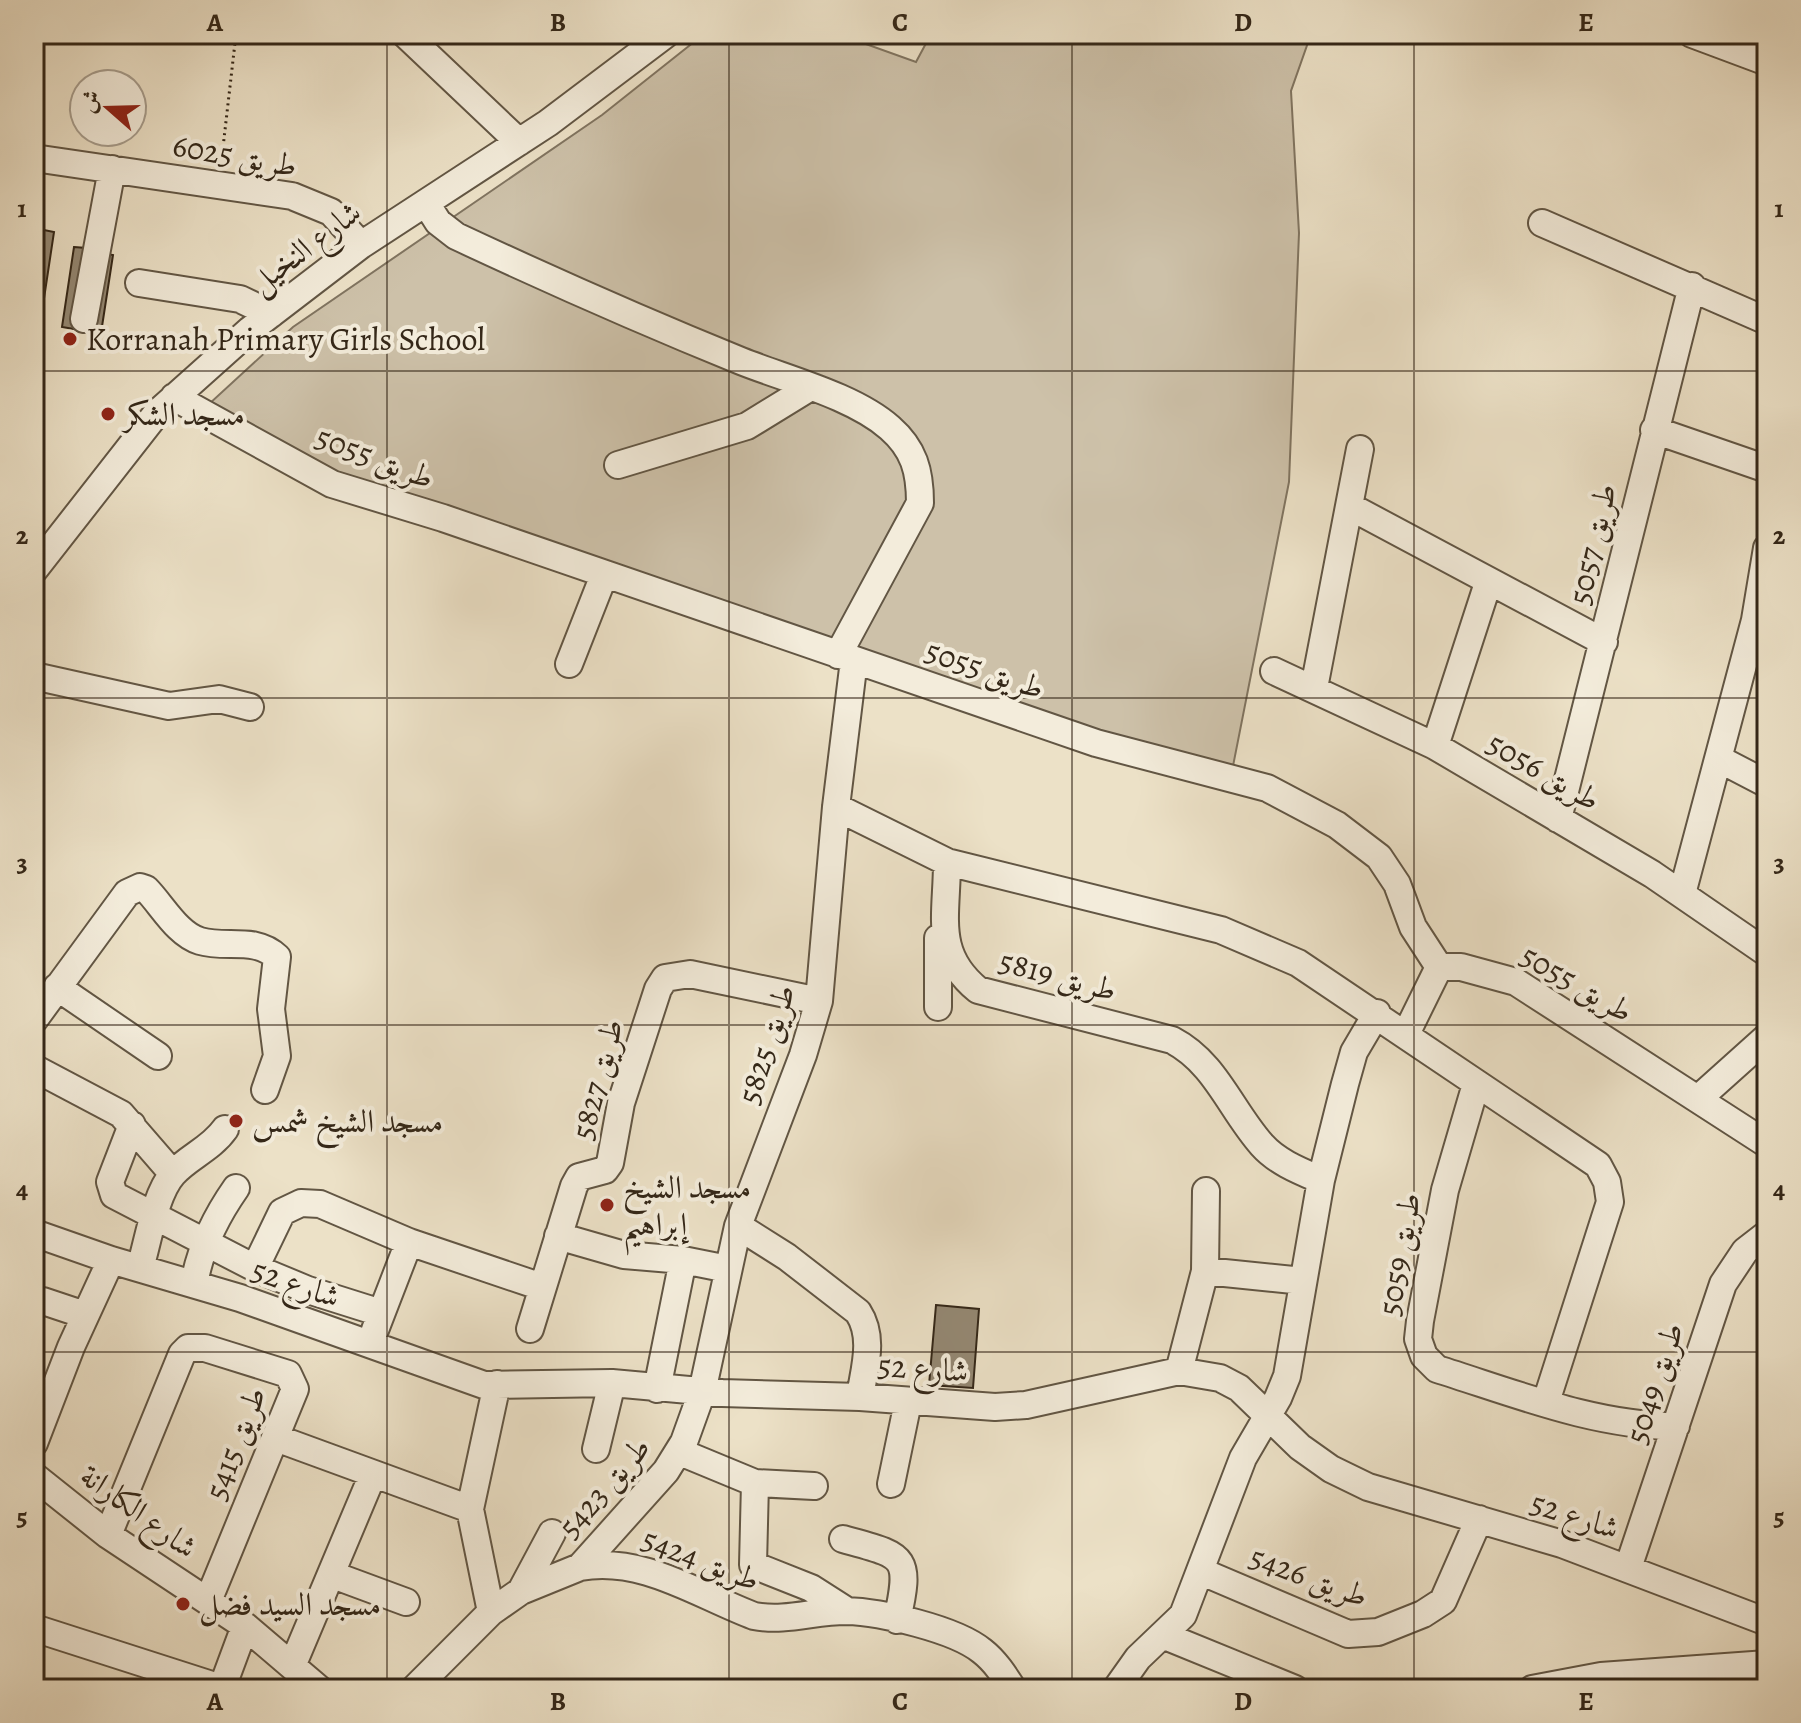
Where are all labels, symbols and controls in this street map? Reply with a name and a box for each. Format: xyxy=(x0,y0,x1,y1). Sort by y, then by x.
text: A xyxy=(206,5,224,40)
text: B xyxy=(550,5,566,40)
text: C xyxy=(892,5,908,40)
text: D xyxy=(1234,5,1252,40)
text: E xyxy=(1578,5,1594,40)
north arrow xyxy=(68,68,148,148)
text: ش xyxy=(72,86,108,117)
street label: طريق 6025 xyxy=(169,122,301,188)
street label: شارع النخيل xyxy=(240,190,373,308)
text: 1 xyxy=(17,191,27,226)
text: 1 xyxy=(1774,191,1784,226)
place label: Korranah Primary Girls School xyxy=(86,317,485,361)
marker: Korranah Primary Girls School xyxy=(61,330,79,348)
place label: مسجد الشكر xyxy=(121,392,245,436)
marker: مسجد الشكر xyxy=(99,405,117,423)
street label: طريق 5055 xyxy=(310,414,440,500)
street label: طريق 5057 xyxy=(1557,479,1627,609)
text: 2 xyxy=(16,518,29,553)
text: 2 xyxy=(1773,518,1786,553)
street label: طريق 5055 xyxy=(920,628,1050,710)
street label: طريق 5056 xyxy=(1479,721,1609,821)
text: 3 xyxy=(16,845,28,880)
text: 3 xyxy=(1773,845,1785,880)
street label: طريق 5055 xyxy=(1513,933,1641,1033)
street label: طريق 5819 xyxy=(995,938,1121,1012)
street label: طريق 5825 xyxy=(726,979,806,1109)
street label: طريق 5827 xyxy=(560,1014,634,1144)
place label: مسجد الشيخ شمس xyxy=(252,1099,443,1149)
marker: مسجد الشيخ شمس xyxy=(227,1112,245,1130)
place label: مسجد الشيخ إبراهيم xyxy=(623,1165,751,1256)
text: 4 xyxy=(16,1172,28,1207)
text: 4 xyxy=(1773,1172,1785,1207)
street label: طريق 5059 xyxy=(1367,1189,1431,1319)
marker: مسجد الشيخ إبراهيم xyxy=(598,1196,616,1214)
street label: شارع 52 xyxy=(244,1247,346,1323)
street label: طريق 5049 xyxy=(1614,1317,1694,1449)
street label: شارع 52 xyxy=(876,1343,970,1398)
street label: طريق 5415 xyxy=(193,1380,277,1506)
street label: طريق 5423 xyxy=(547,1427,661,1547)
street label: شارع الكارانة xyxy=(68,1453,207,1573)
street label: شارع 52 xyxy=(1523,1480,1625,1555)
text: 5 xyxy=(16,1499,28,1534)
text: 5 xyxy=(1773,1499,1785,1534)
street label: طريق 5424 xyxy=(636,1516,766,1602)
street label: طريق 5426 xyxy=(1244,1534,1374,1618)
place label: مسجد السيد فضل xyxy=(199,1582,381,1627)
marker: مسجد السيد فضل xyxy=(174,1595,192,1613)
text: A xyxy=(206,1684,224,1719)
text: B xyxy=(550,1684,566,1719)
text: C xyxy=(892,1684,908,1719)
text: D xyxy=(1234,1684,1252,1719)
text: E xyxy=(1578,1684,1594,1719)

